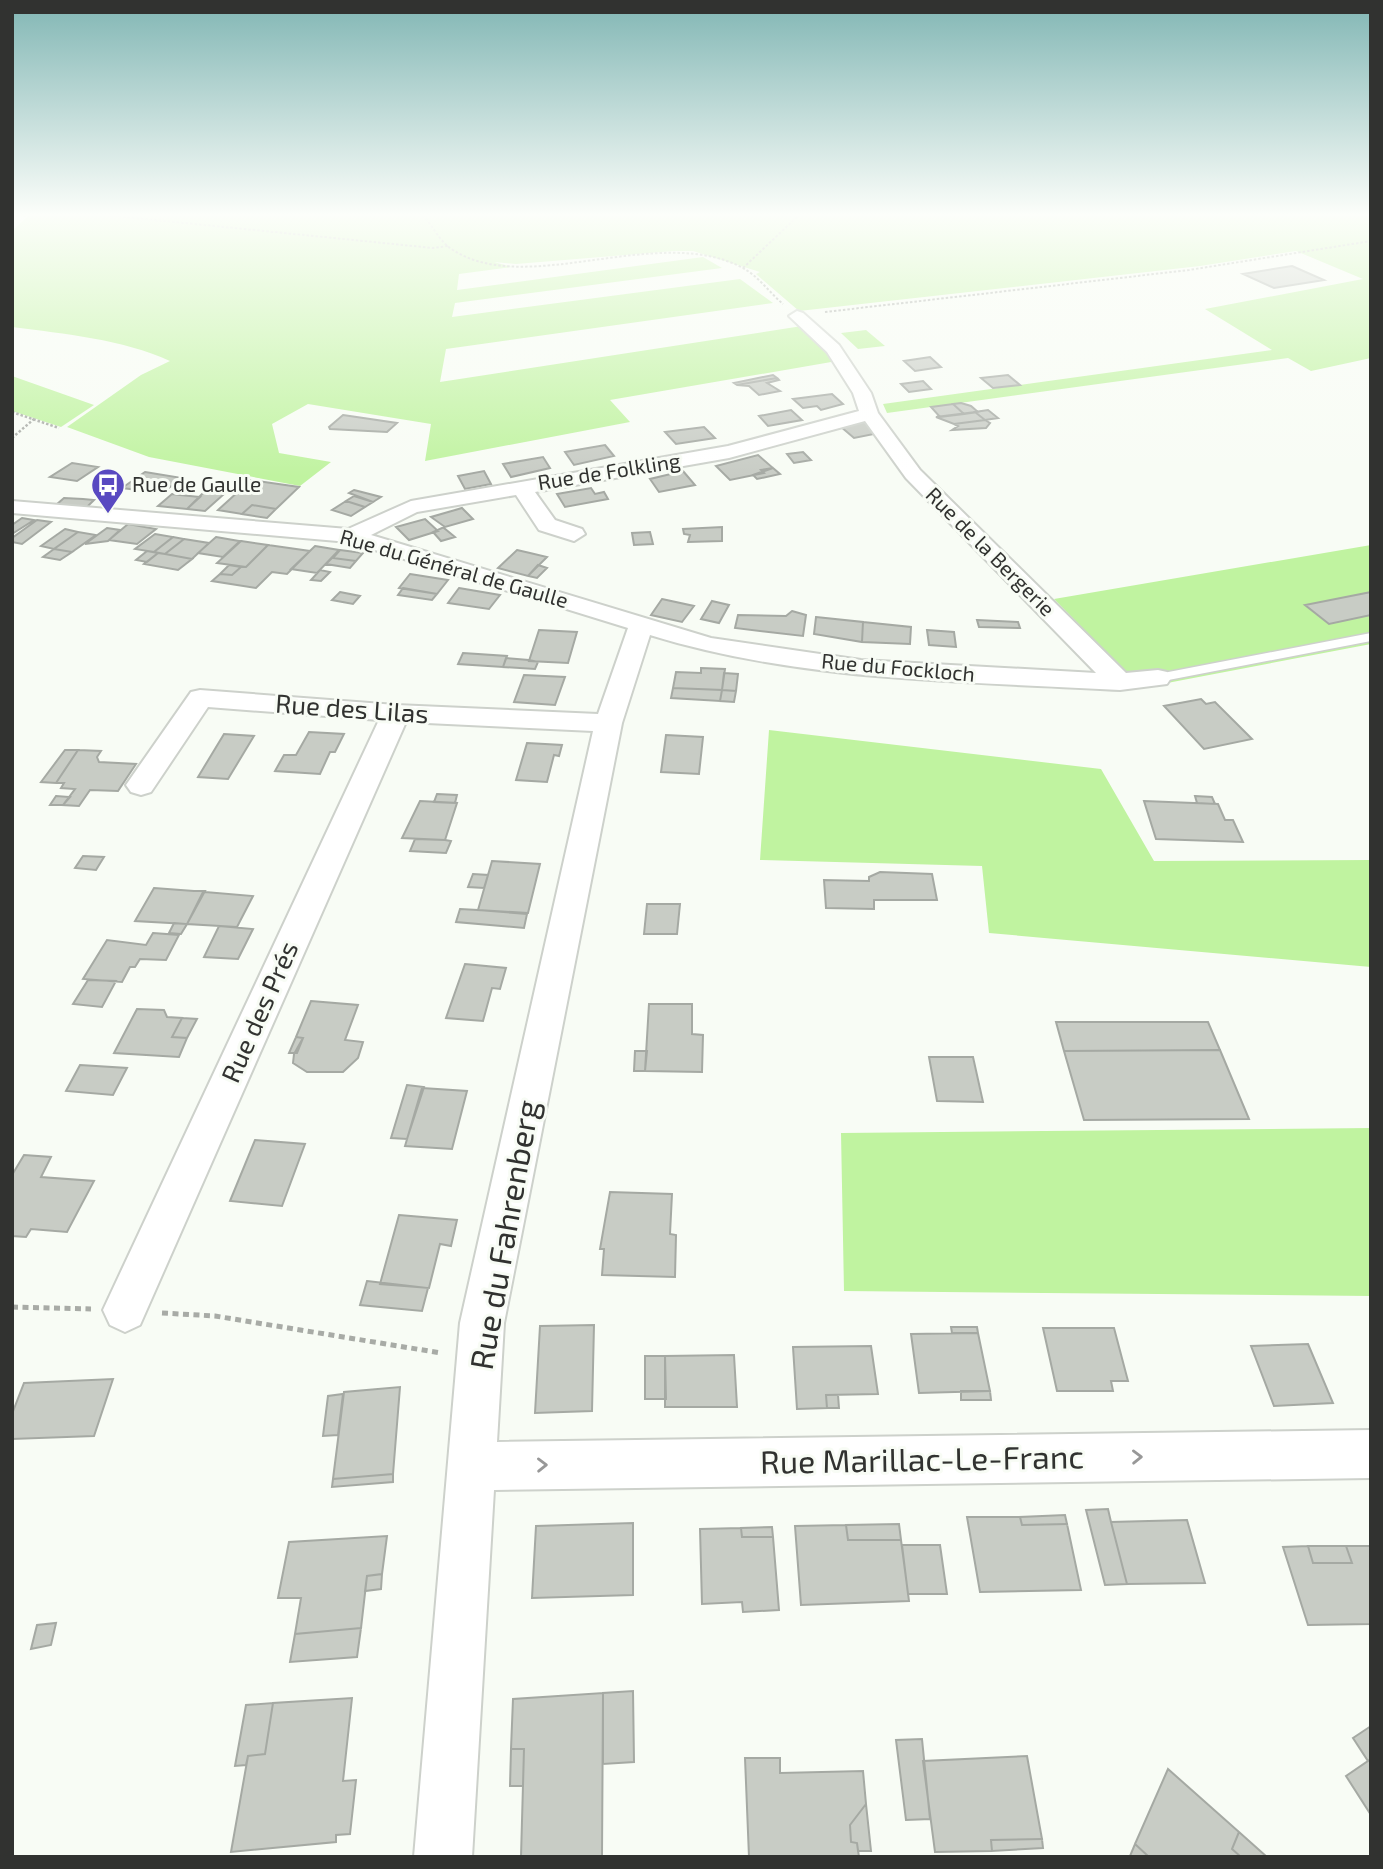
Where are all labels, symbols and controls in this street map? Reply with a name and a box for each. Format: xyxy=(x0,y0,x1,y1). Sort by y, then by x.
street label: Rue de Folkling xyxy=(536,447,682,494)
bus stop icon: Rue de Gaulle xyxy=(89,466,127,515)
place label: Rue de Gaulle xyxy=(132,471,261,496)
street label: Rue de la Bergerie xyxy=(921,481,1061,621)
street label: Rue du Général de Gaulle xyxy=(337,523,571,612)
street label: Rue du Fockloch xyxy=(820,647,976,686)
street label: Rue des Lilas xyxy=(274,687,430,728)
street label: Rue des Prés xyxy=(214,936,304,1087)
street label: Rue du Fahrenberg xyxy=(461,1097,545,1372)
street label: Rue Marillac-Le-Franc xyxy=(760,1436,1084,1480)
one-way arrow xyxy=(1132,1449,1142,1465)
one-way arrow xyxy=(537,1457,547,1473)

